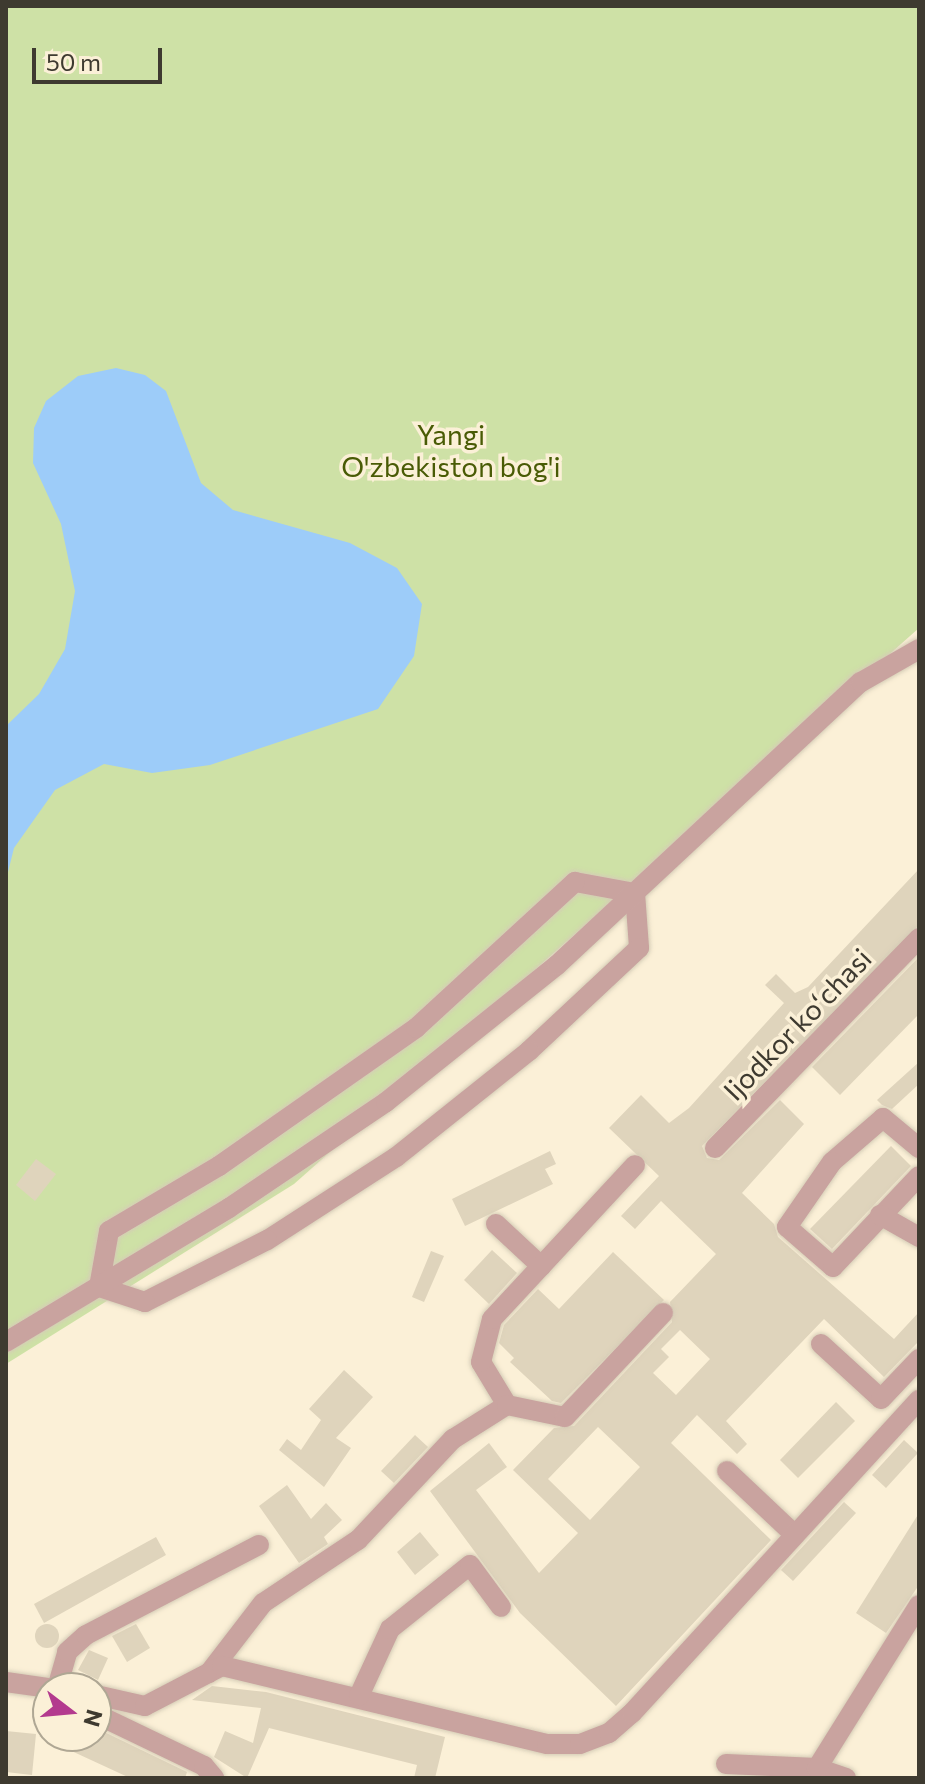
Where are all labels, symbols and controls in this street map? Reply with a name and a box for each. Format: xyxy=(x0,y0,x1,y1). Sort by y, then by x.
scale bar xyxy=(36,32,166,82)
text: 50 m xyxy=(46,47,101,76)
park label: Yangi O'zbekiston bog'i xyxy=(341,417,561,483)
street label: Ijodkor koʻchasi xyxy=(716,941,878,1107)
north arrow xyxy=(32,1672,112,1752)
text: N xyxy=(78,1707,109,1730)

